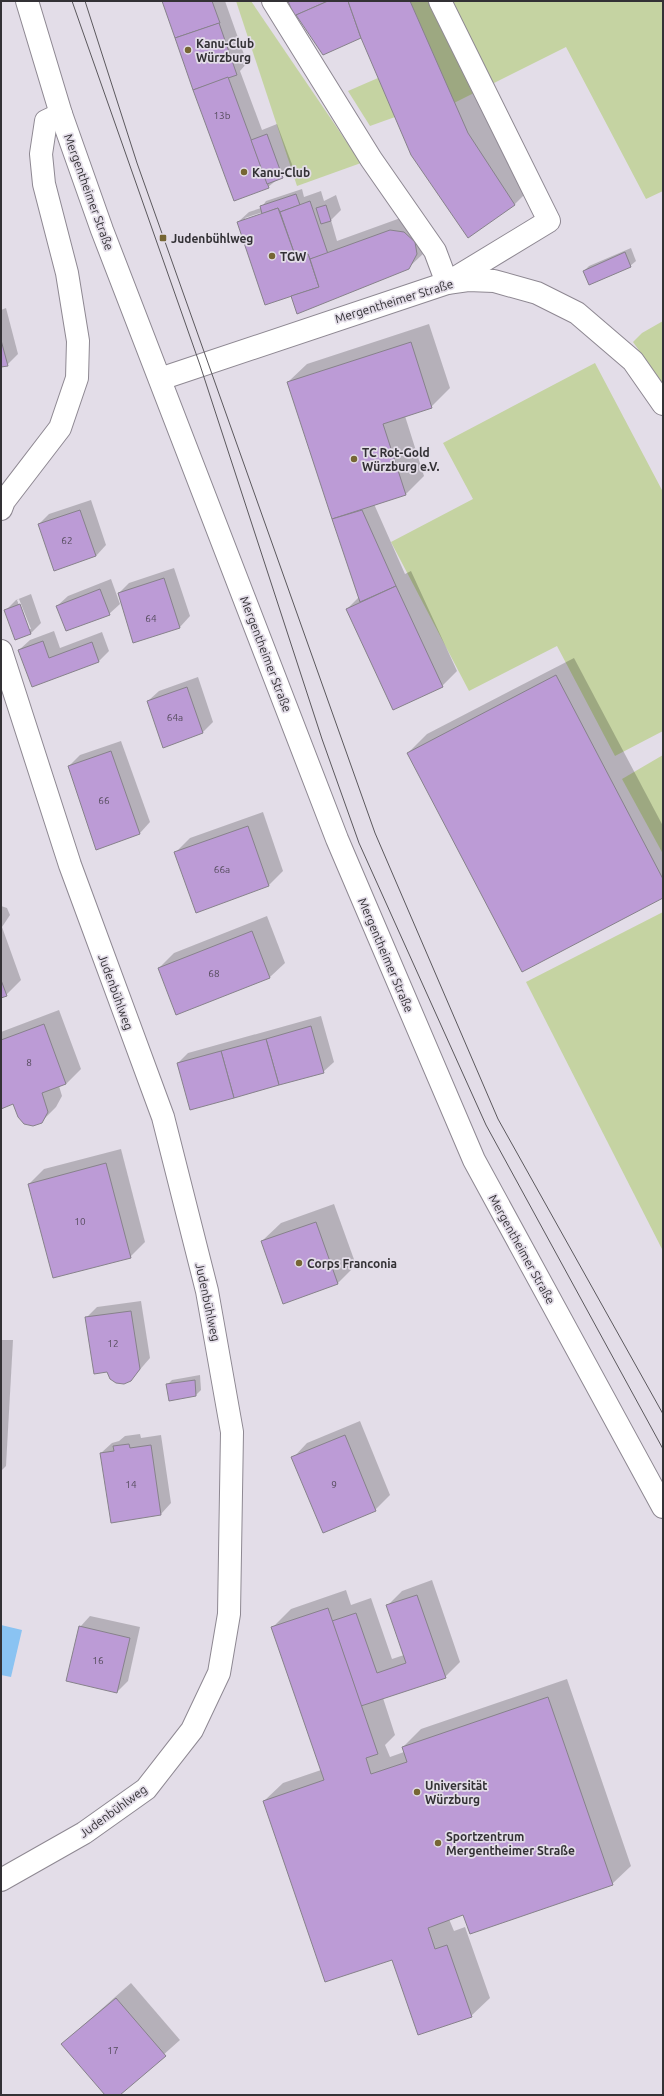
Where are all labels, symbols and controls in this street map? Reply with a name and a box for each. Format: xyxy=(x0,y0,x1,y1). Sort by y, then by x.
place label: Kanu-Club Würzburg xyxy=(196,37,254,64)
marker: Kanu-Club Würzburg xyxy=(183,45,193,55)
house number: 13b xyxy=(213,110,231,121)
street label: Mergentheimer Straße xyxy=(62,132,116,252)
place label: Kanu-Club xyxy=(252,166,310,179)
marker: Kanu-Club xyxy=(239,167,249,177)
place label: Judenbühlweg xyxy=(171,232,253,245)
marker: Judenbühlweg xyxy=(158,233,168,243)
place label: TGW xyxy=(280,250,307,263)
marker: TGW xyxy=(267,251,277,261)
street label: Mergentheimer Straße xyxy=(333,277,455,325)
place label: TC Rot-Gold Würzburg e.V. xyxy=(362,446,439,473)
marker: TC Rot-Gold Würzburg e.V. xyxy=(349,454,359,464)
house number: 62 xyxy=(61,535,73,546)
street label: Mergentheimer Straße xyxy=(238,594,294,714)
house number: 64 xyxy=(145,613,157,624)
house number: 64a xyxy=(167,712,183,723)
house number: 66 xyxy=(98,795,110,806)
house number: 66a xyxy=(214,864,230,875)
street label: Mergentheimer Straße xyxy=(356,896,416,1014)
street label: Judenbühlweg xyxy=(96,952,136,1032)
house number: 68 xyxy=(208,968,220,979)
house number: 8 xyxy=(26,1057,32,1068)
street label: Mergentheimer Straße xyxy=(487,1192,557,1306)
house number: 10 xyxy=(74,1216,86,1227)
place label: Corps Franconia xyxy=(307,1257,397,1270)
marker: Corps Franconia xyxy=(294,1258,304,1268)
street label: Judenbühlweg xyxy=(193,1262,223,1342)
house number: 12 xyxy=(107,1338,119,1349)
house number: 14 xyxy=(125,1479,137,1490)
house number: 9 xyxy=(331,1479,337,1490)
house number: 16 xyxy=(92,1655,104,1666)
place label: Universität Würzburg xyxy=(425,1779,487,1806)
street label: Judenbühlweg xyxy=(77,1782,149,1840)
marker: Universität Würzburg xyxy=(412,1787,422,1797)
place label: Sportzentrum Mergentheimer Straße xyxy=(446,1830,575,1857)
marker: Sportzentrum Mergentheimer Straße xyxy=(433,1838,443,1848)
house number: 17 xyxy=(107,2045,119,2056)

